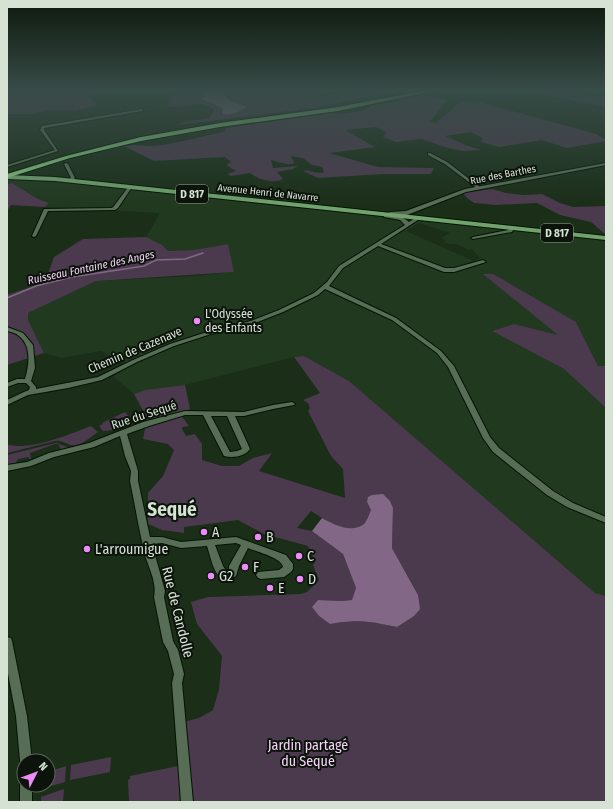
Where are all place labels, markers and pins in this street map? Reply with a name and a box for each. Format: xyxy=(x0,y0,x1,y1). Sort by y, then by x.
place label: L'Odyssée des Enfants xyxy=(205,307,262,335)
marker: L'Odyssée des Enfants xyxy=(192,316,202,326)
place label: A xyxy=(212,524,220,541)
marker: A xyxy=(199,527,209,537)
place label: B xyxy=(266,529,274,546)
marker: B xyxy=(253,532,263,542)
place label: L'arroumigue xyxy=(95,541,168,558)
marker: L'arroumigue xyxy=(82,544,92,554)
place label: C xyxy=(307,548,314,565)
marker: C xyxy=(294,551,304,561)
place label: F xyxy=(253,559,259,576)
marker: F xyxy=(240,562,250,572)
place label: G2 xyxy=(219,568,233,585)
marker: G2 xyxy=(206,571,216,581)
place label: D xyxy=(308,571,316,588)
marker: D xyxy=(295,574,305,584)
place label: E xyxy=(278,580,285,597)
marker: E xyxy=(265,583,275,593)

